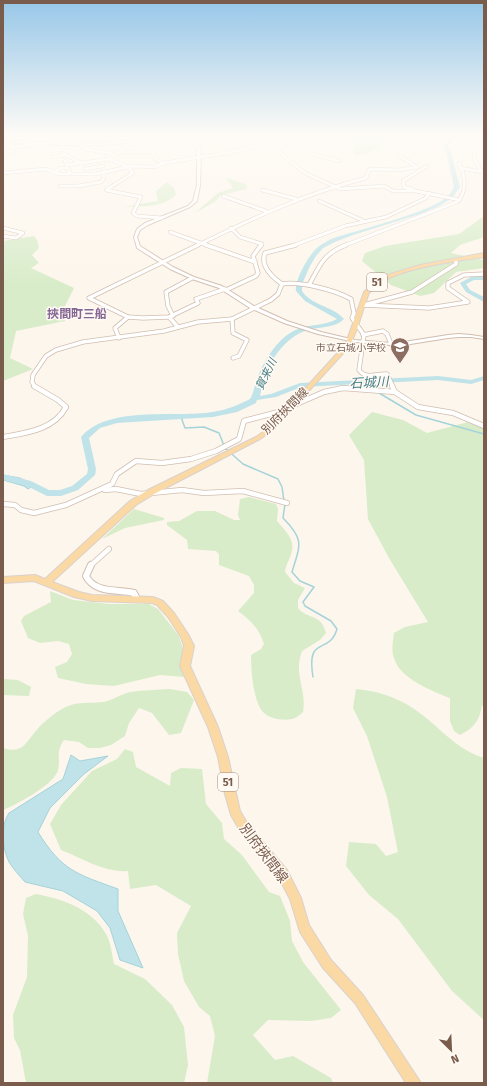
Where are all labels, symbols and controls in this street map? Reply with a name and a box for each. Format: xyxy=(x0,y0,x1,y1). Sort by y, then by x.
road number: 51 xyxy=(367,273,387,291)
district label: 挾間町三船 xyxy=(47,307,107,321)
school or university icon: 市立石城小学校 xyxy=(389,336,411,364)
place label: 市立石城小学校 xyxy=(316,342,386,354)
water label: 賀来川 xyxy=(253,356,280,392)
water label: 石城川 xyxy=(349,374,391,391)
street label: 別府挾間線 xyxy=(259,385,311,437)
road number: 51 xyxy=(218,773,238,791)
street label: 別府挾間線 xyxy=(236,820,291,886)
north arrow xyxy=(431,1030,471,1070)
text: N xyxy=(449,1051,461,1066)

